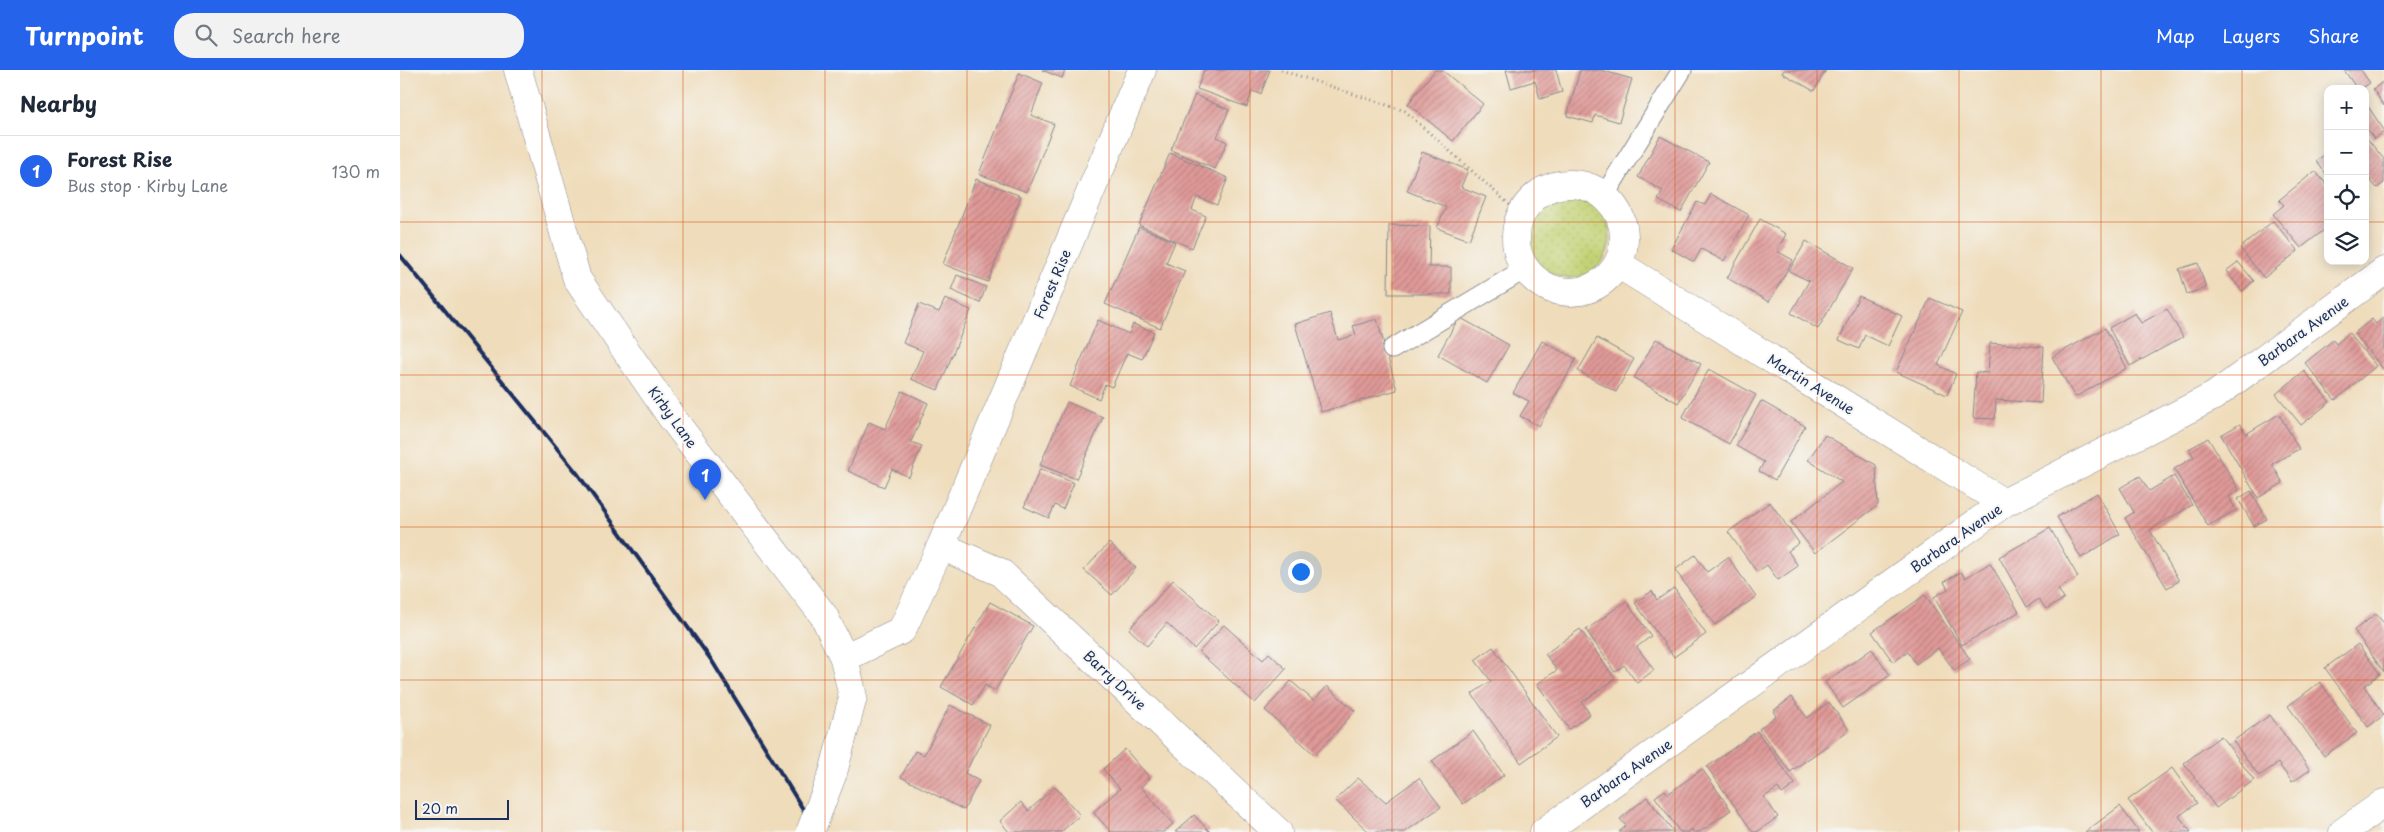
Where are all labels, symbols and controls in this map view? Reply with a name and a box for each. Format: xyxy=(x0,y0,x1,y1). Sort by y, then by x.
search box xyxy=(174,13,524,58)
text: Turnpoint xyxy=(25,17,144,53)
icon: search xyxy=(192,21,220,49)
text: Search here xyxy=(232,21,341,49)
text: Map xyxy=(2156,22,2195,49)
text: Layers xyxy=(2223,22,2280,49)
text: Share xyxy=(2308,22,2359,49)
map controls xyxy=(2324,85,2369,265)
button: + xyxy=(2324,85,2369,130)
text: Nearby xyxy=(20,87,97,119)
button: − xyxy=(2324,130,2369,175)
text: Forest Rise xyxy=(67,145,172,173)
text: 1 xyxy=(32,159,40,183)
text: 130 m xyxy=(332,159,380,183)
text: Bus stop · Kirby Lane xyxy=(67,173,228,197)
button: locate xyxy=(2324,175,2369,220)
button: layers xyxy=(2324,220,2369,265)
street label: Forest Rise xyxy=(1028,246,1076,322)
street label: Barbara Avenue xyxy=(2253,291,2353,371)
street label: Martin Avenue xyxy=(1763,349,1859,419)
street label: Kirby Lane xyxy=(643,382,703,452)
pin: 1 xyxy=(689,459,721,500)
street label: Barbara Avenue xyxy=(1906,498,2006,577)
your location xyxy=(1288,559,1314,585)
street label: Barry Drive xyxy=(1079,645,1151,715)
street label: Barbara Avenue xyxy=(1576,733,1676,812)
scale bar xyxy=(415,797,509,820)
text: 20 m xyxy=(422,798,458,819)

